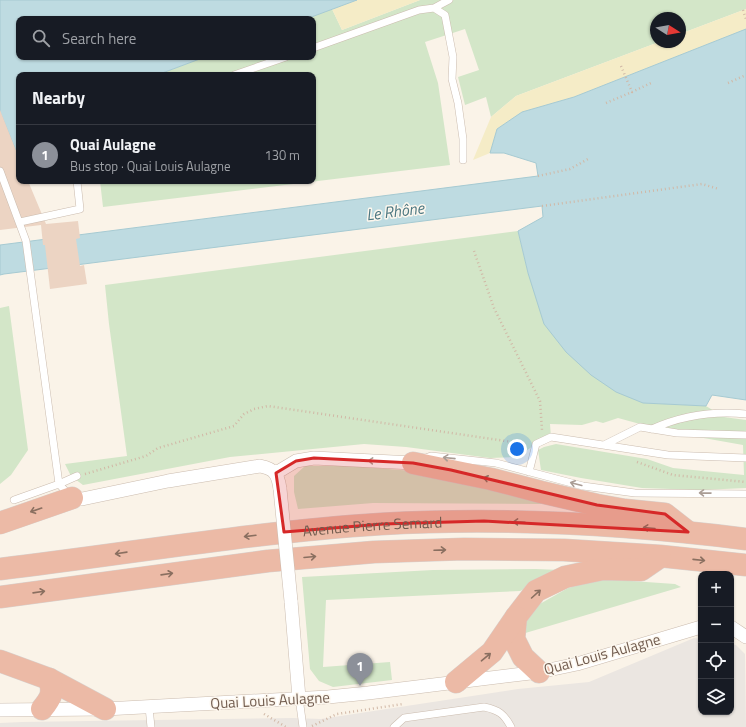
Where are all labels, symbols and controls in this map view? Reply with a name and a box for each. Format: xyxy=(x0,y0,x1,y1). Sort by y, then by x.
north arrow xyxy=(650,12,686,48)
search box xyxy=(16,16,316,60)
icon: search xyxy=(30,27,52,49)
text: Search here xyxy=(62,27,136,50)
text: Nearby xyxy=(32,85,85,111)
text: Quai Aulagne xyxy=(70,133,156,156)
text: 1 xyxy=(41,145,49,165)
text: 130 m xyxy=(264,145,300,165)
text: Bus stop · Quai Louis Aulagne xyxy=(70,156,230,176)
water label: Le Rhône xyxy=(365,195,427,226)
your location xyxy=(507,439,527,459)
one-way arrow xyxy=(443,454,456,461)
one-way arrow xyxy=(368,457,381,464)
one-way arrow xyxy=(483,474,496,482)
one-way arrow xyxy=(570,480,583,487)
one-way arrow xyxy=(699,490,712,497)
one-way arrow xyxy=(30,507,42,515)
street label: Avenue Pierre Semard xyxy=(301,510,442,542)
one-way arrow xyxy=(513,518,526,526)
one-way arrow xyxy=(643,524,656,532)
one-way arrow xyxy=(244,533,257,540)
one-way arrow xyxy=(433,546,446,554)
one-way arrow xyxy=(115,549,128,557)
one-way arrow xyxy=(303,553,316,561)
one-way arrow xyxy=(692,557,705,564)
one-way arrow xyxy=(160,570,173,578)
map controls xyxy=(698,571,734,715)
button: + xyxy=(698,571,734,607)
one-way arrow xyxy=(32,588,45,596)
one-way arrow xyxy=(531,589,541,598)
button: − xyxy=(698,607,734,643)
street label: Quai Louis Aulagne xyxy=(541,627,663,681)
button: locate xyxy=(698,643,734,679)
pin: 1 xyxy=(347,653,373,686)
one-way arrow xyxy=(481,653,492,661)
button: layers xyxy=(698,679,734,715)
street label: Quai Louis Aulagne xyxy=(210,685,330,715)

